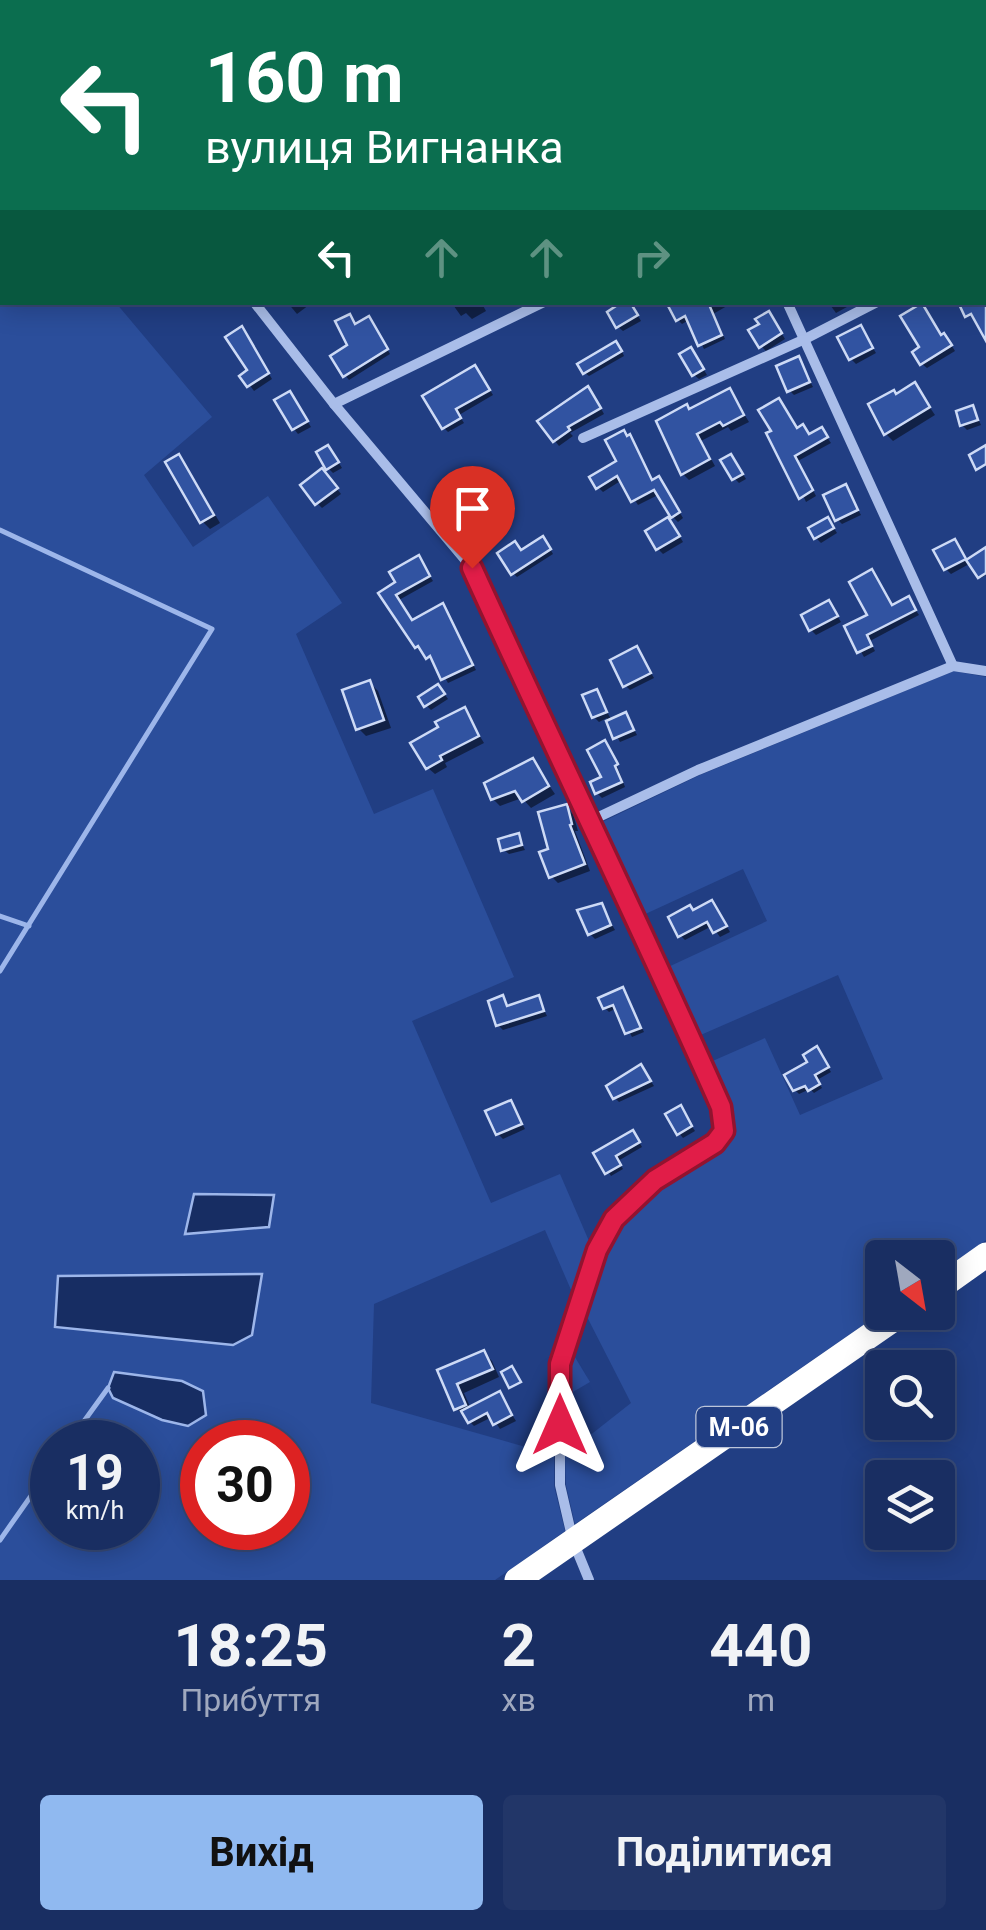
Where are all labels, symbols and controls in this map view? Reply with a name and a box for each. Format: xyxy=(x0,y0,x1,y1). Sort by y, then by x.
text: 160 m xyxy=(205,37,404,119)
icon: left xyxy=(40,40,170,170)
text: вулиця Вигнанка xyxy=(205,121,564,174)
icon: left xyxy=(309,230,364,285)
icon: ahead xyxy=(414,230,469,285)
icon: ahead xyxy=(519,230,574,285)
icon: right xyxy=(624,230,679,285)
pin xyxy=(430,466,515,569)
icon: arrive xyxy=(445,481,500,536)
north arrow xyxy=(865,1240,955,1330)
map controls xyxy=(865,1240,955,1550)
button: search xyxy=(865,1350,955,1440)
position arrow xyxy=(508,1373,612,1477)
road number: М-06 xyxy=(696,1407,782,1447)
speed limit sign: 30 xyxy=(180,1420,310,1550)
text: 19 xyxy=(66,1444,124,1502)
button: layers xyxy=(865,1460,955,1550)
text: km/h xyxy=(66,1496,124,1525)
text: 18:25 xyxy=(173,1610,328,1681)
text: 2 xyxy=(501,1610,536,1681)
text: 440 xyxy=(709,1610,813,1681)
text: Прибуття xyxy=(180,1681,321,1719)
text: хв xyxy=(502,1681,536,1719)
text: m xyxy=(747,1681,775,1719)
button: Вихід xyxy=(40,1795,483,1910)
button: Поділитися xyxy=(503,1795,946,1910)

